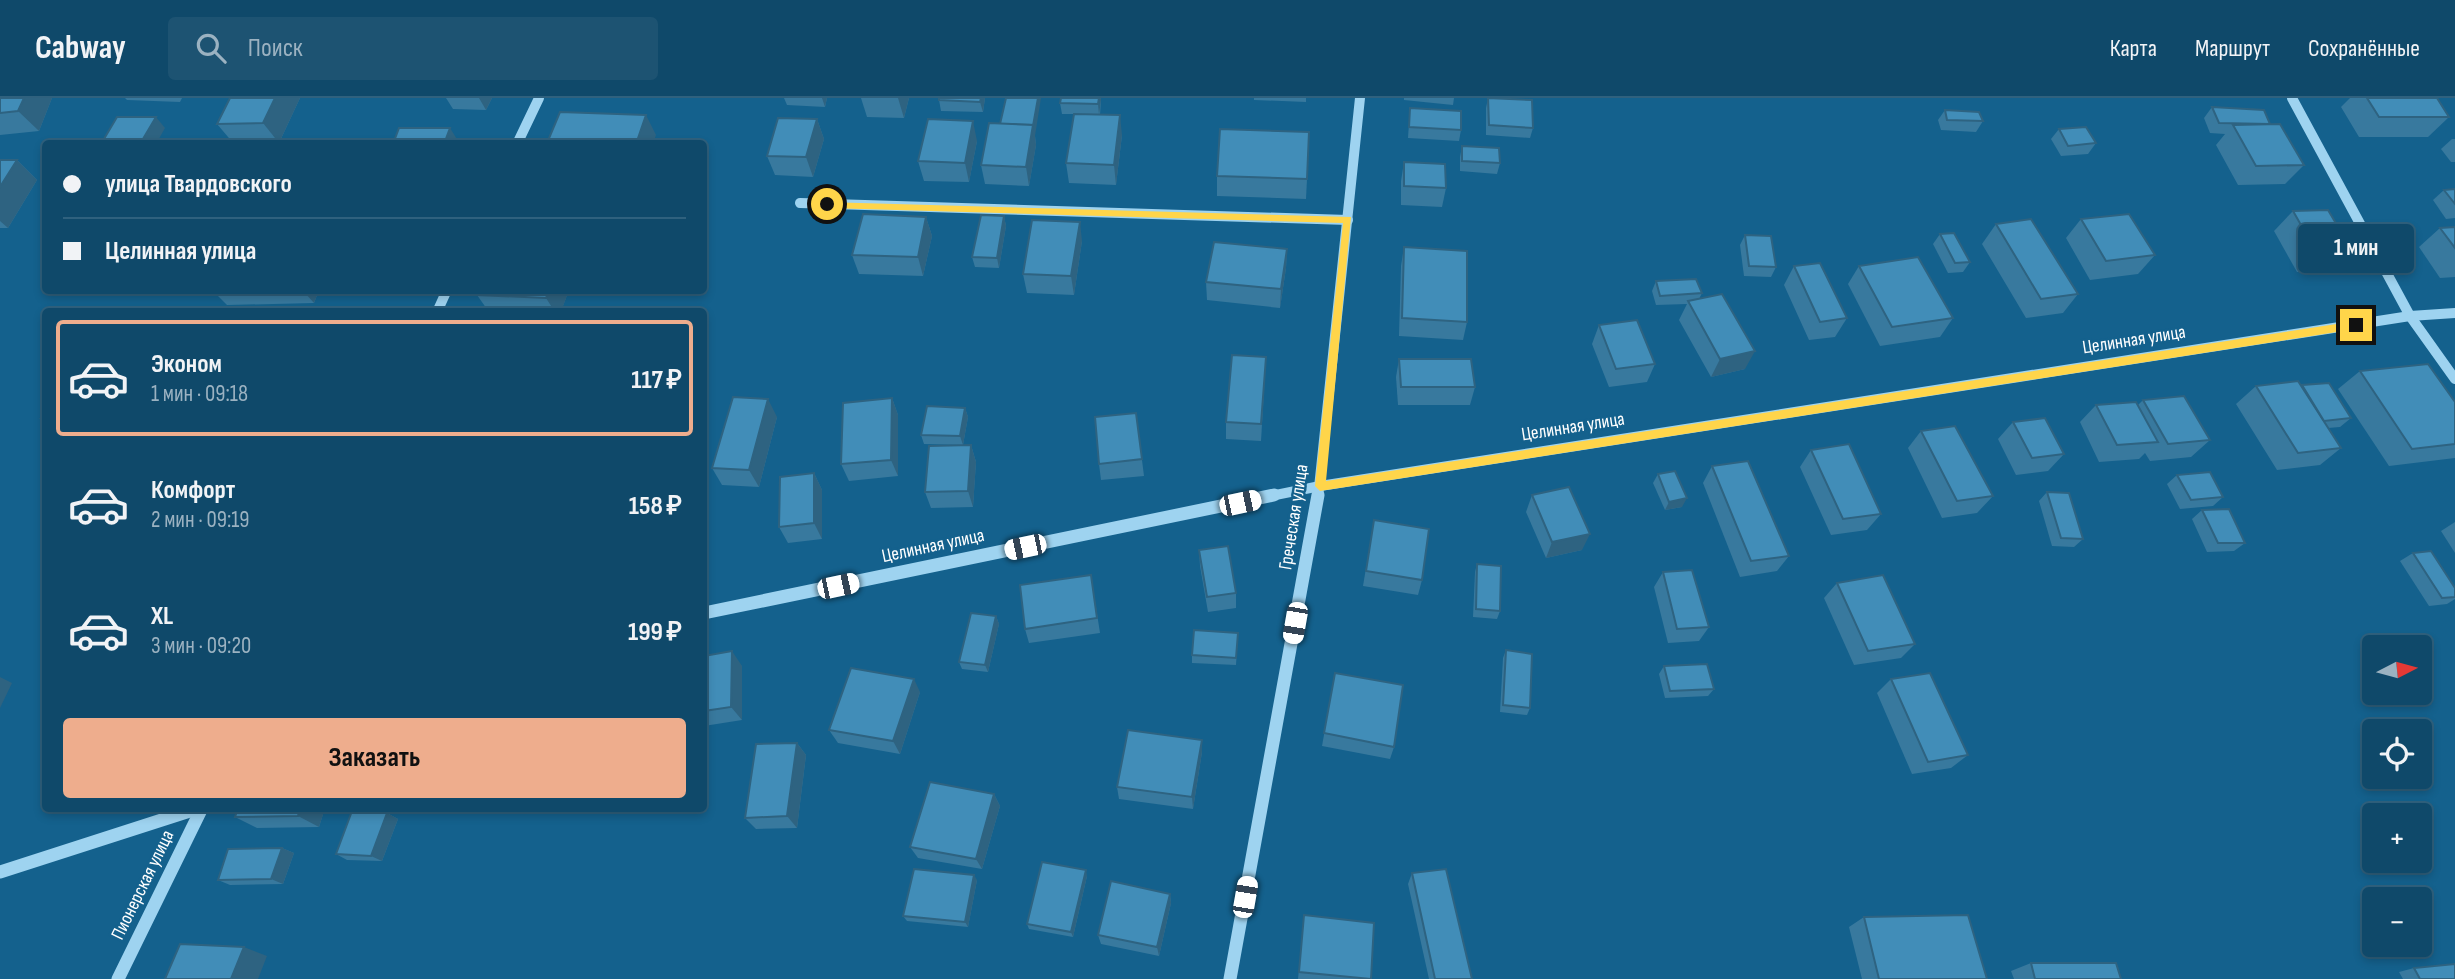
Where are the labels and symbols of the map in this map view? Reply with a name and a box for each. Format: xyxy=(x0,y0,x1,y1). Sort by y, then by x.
route start xyxy=(811,188,843,220)
callout: 1 мин xyxy=(2298,224,2414,272)
route end xyxy=(2340,309,2372,341)
street label: Целинная улица xyxy=(2081,320,2187,360)
street label: Целинная улица xyxy=(1520,407,1626,447)
street label: Греческая улица xyxy=(1274,463,1314,571)
car xyxy=(1218,488,1263,518)
street label: Целинная улица xyxy=(880,524,986,568)
car xyxy=(1003,532,1048,562)
car xyxy=(816,571,861,601)
car xyxy=(1282,600,1309,646)
north arrow xyxy=(2362,635,2432,705)
street label: Пионерская улица xyxy=(107,826,179,944)
car xyxy=(1232,874,1259,920)

